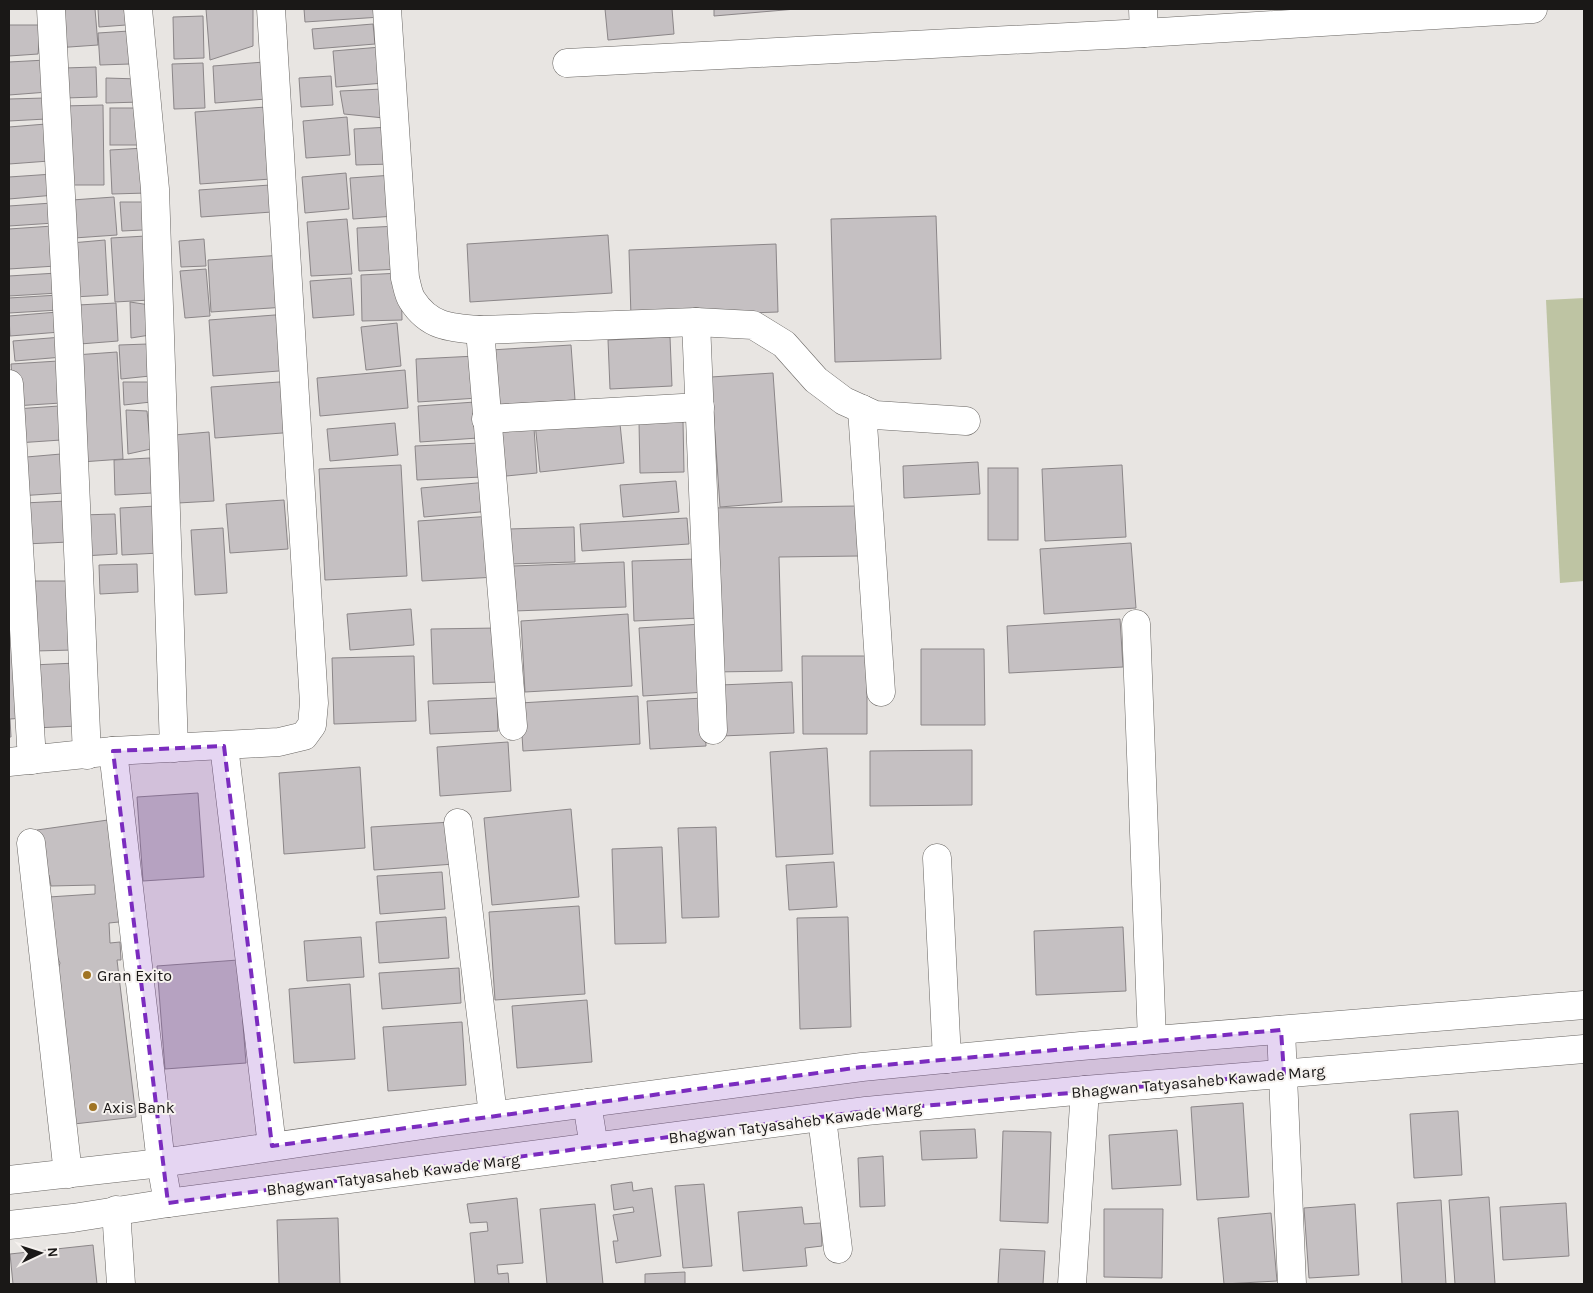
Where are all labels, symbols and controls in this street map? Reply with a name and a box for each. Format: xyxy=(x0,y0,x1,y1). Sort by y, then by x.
place label: Gran Exito xyxy=(97,966,172,985)
marker: Gran Exito xyxy=(81,969,93,981)
street label: Bhagwan Tatyasaheb Kawade Marg xyxy=(1070,1061,1326,1102)
place label: Axis Bank xyxy=(103,1098,175,1117)
street label: Bhagwan Tatyasaheb Kawade Marg xyxy=(668,1098,923,1147)
marker: Axis Bank xyxy=(87,1101,99,1113)
street label: Bhagwan Tatyasaheb Kawade Marg xyxy=(266,1150,521,1199)
north arrow xyxy=(15,1228,65,1278)
text: N xyxy=(44,1247,61,1258)

